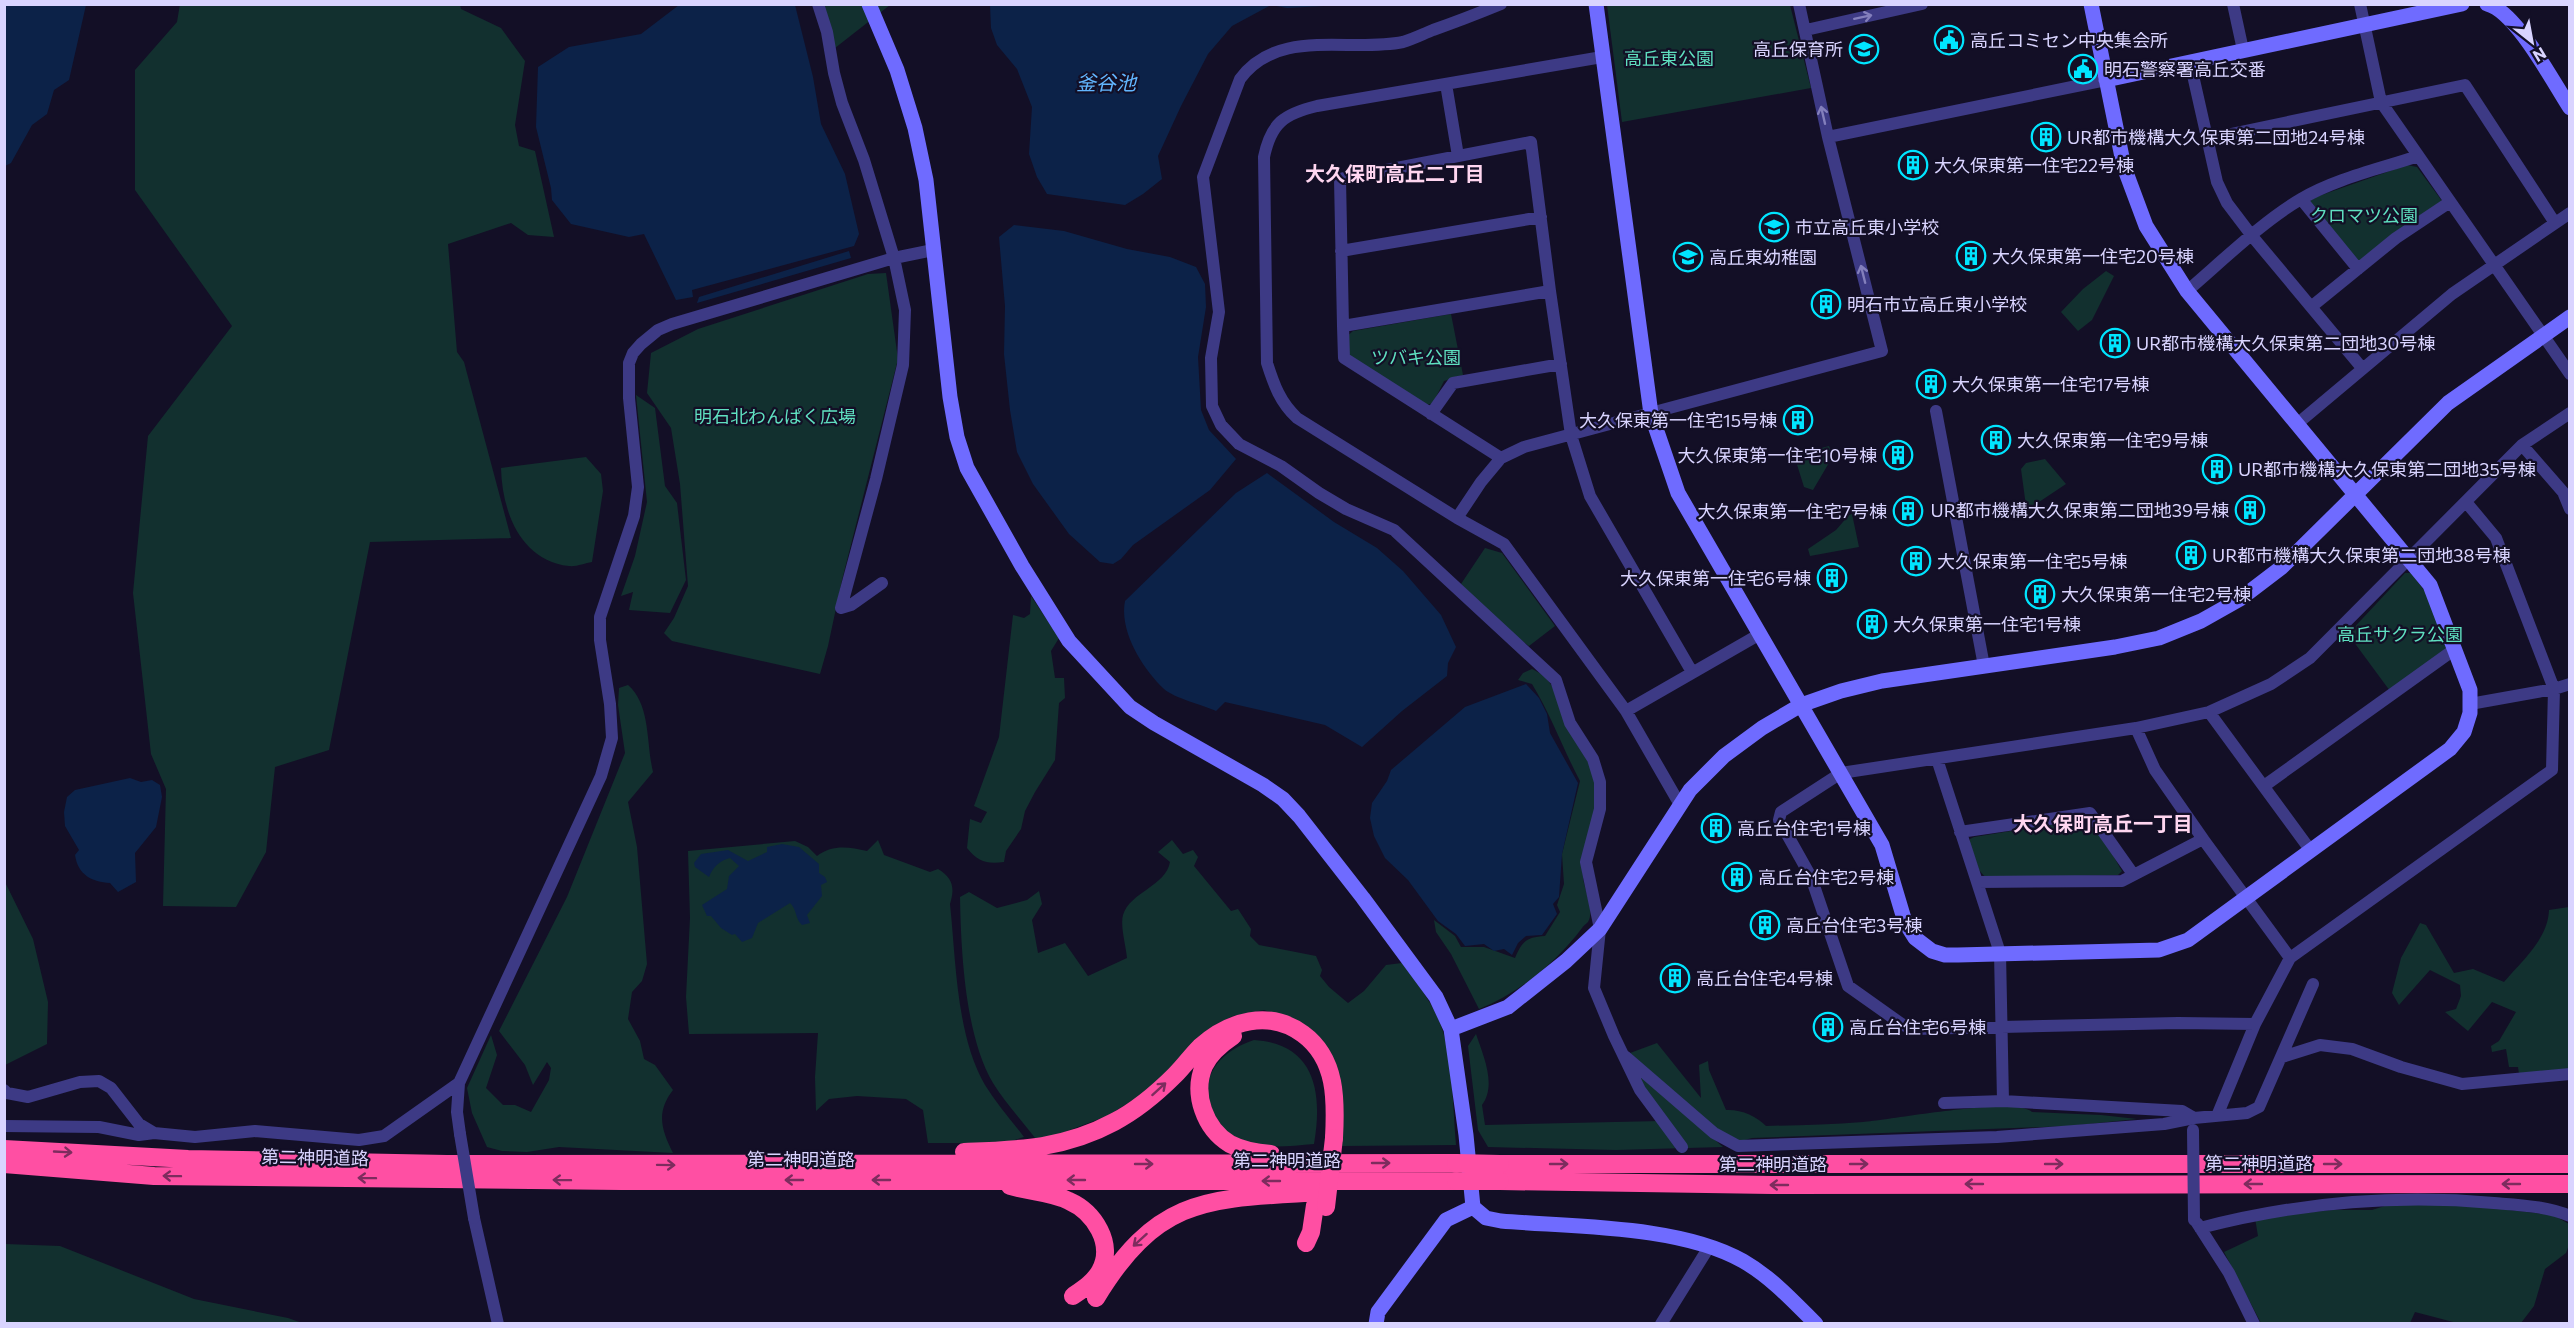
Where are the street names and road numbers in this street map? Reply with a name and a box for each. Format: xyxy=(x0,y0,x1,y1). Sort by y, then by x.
street label: 第二神明道路 xyxy=(261,1145,369,1169)
street label: 第二神明道路 xyxy=(747,1148,855,1170)
street label: 第二神明道路 xyxy=(1233,1149,1341,1171)
street label: 第二神明道路 xyxy=(2205,1152,2313,1174)
street label: 第二神明道路 xyxy=(1719,1153,1827,1175)

